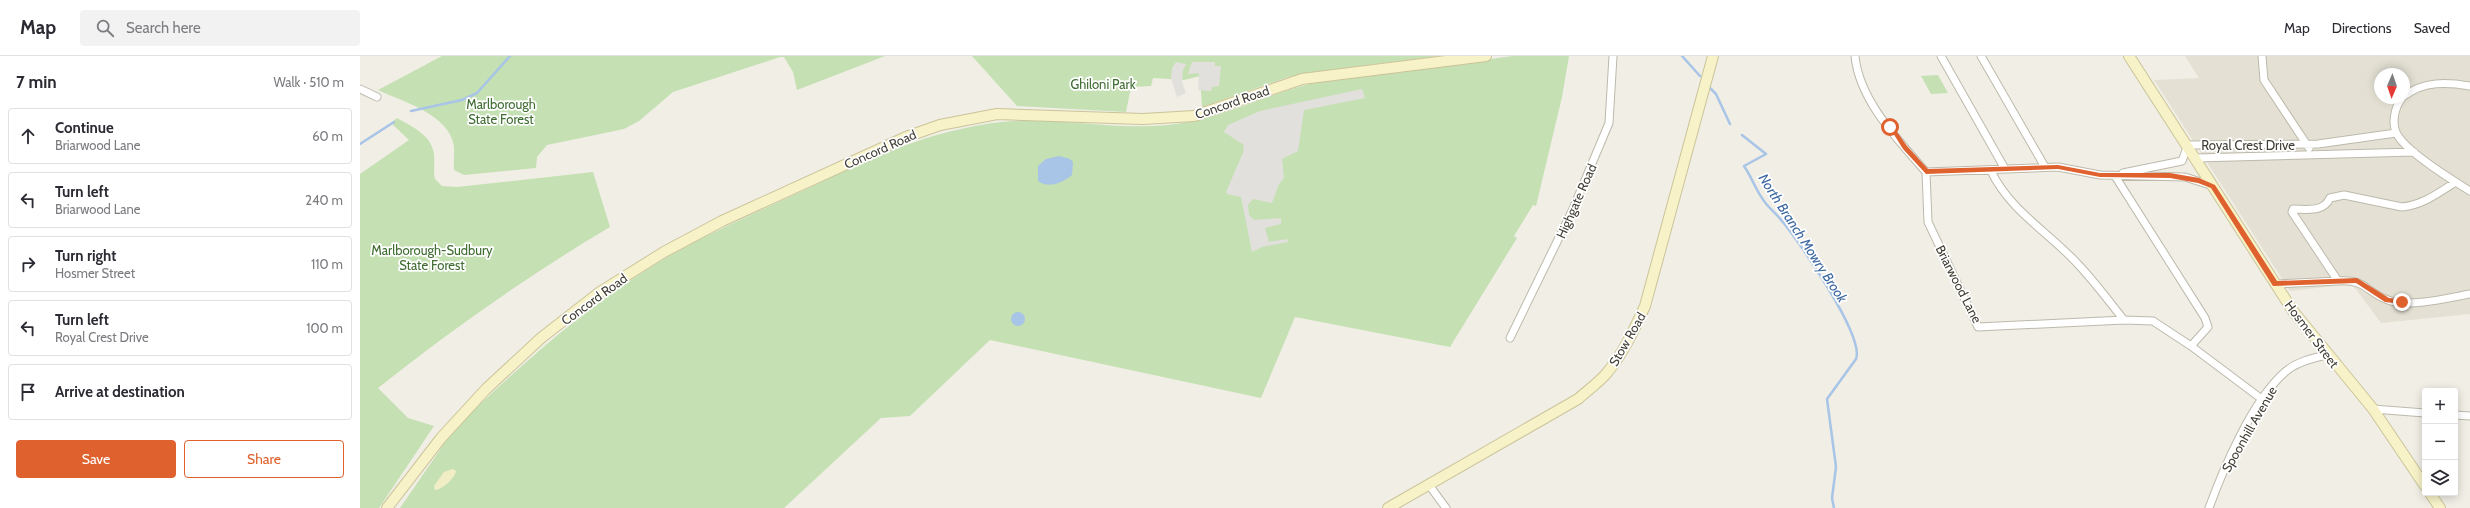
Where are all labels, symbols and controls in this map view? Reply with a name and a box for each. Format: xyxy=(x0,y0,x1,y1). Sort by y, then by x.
search box xyxy=(80,10,360,46)
text: Map xyxy=(20,16,56,39)
icon: search xyxy=(94,17,116,39)
text: Search here xyxy=(126,19,201,37)
text: Map xyxy=(2284,19,2310,37)
text: Directions xyxy=(2332,19,2392,37)
text: Saved xyxy=(2414,19,2450,37)
north arrow xyxy=(2374,68,2410,104)
text: 7 min xyxy=(16,72,57,92)
text: Walk · 510 m xyxy=(273,74,344,90)
park label: Ghiloni Park xyxy=(1071,76,1136,92)
street label: Concord Road xyxy=(1193,82,1271,122)
park label: Marlborough State Forest xyxy=(466,96,536,127)
route start xyxy=(1881,118,1899,136)
text: Continue xyxy=(55,119,114,137)
icon: ahead xyxy=(17,125,39,147)
street label: Concord Road xyxy=(841,126,919,172)
text: 60 m xyxy=(312,128,343,144)
text: Briarwood Lane xyxy=(55,137,140,153)
street label: Royal Crest Drive xyxy=(2201,137,2295,153)
street label: Highgate Road xyxy=(1552,161,1600,241)
water label: North Branch Mowry Brook xyxy=(1755,170,1852,307)
text: Turn left xyxy=(55,183,109,201)
icon: left xyxy=(17,189,39,211)
text: 240 m xyxy=(305,192,343,208)
text: Briarwood Lane xyxy=(55,201,140,217)
park label: Marlborough-Sudbury State Forest xyxy=(371,242,493,273)
street label: Briarwood Lane xyxy=(1932,242,1986,326)
text: Turn right xyxy=(55,247,116,265)
icon: right xyxy=(17,253,39,275)
text: 110 m xyxy=(311,256,343,272)
text: Hosmer Street xyxy=(55,265,135,281)
street label: Concord Road xyxy=(558,270,630,328)
route end xyxy=(2393,293,2411,311)
street label: Hosmer Street xyxy=(2282,297,2343,371)
street label: Stow Road xyxy=(1605,309,1649,369)
text: Turn left xyxy=(55,311,109,329)
icon: left xyxy=(17,317,39,339)
text: 100 m xyxy=(306,320,343,336)
text: Royal Crest Drive xyxy=(55,329,149,345)
icon: arrive xyxy=(17,381,39,403)
text: Arrive at destination xyxy=(55,383,185,401)
street label: Spoonhill Avenue xyxy=(2218,383,2280,475)
map controls xyxy=(2422,388,2458,496)
button: + xyxy=(2422,388,2458,424)
button: − xyxy=(2422,424,2458,460)
button: Save xyxy=(16,440,176,478)
button: Share xyxy=(184,440,344,478)
button: layers xyxy=(2422,460,2458,496)

